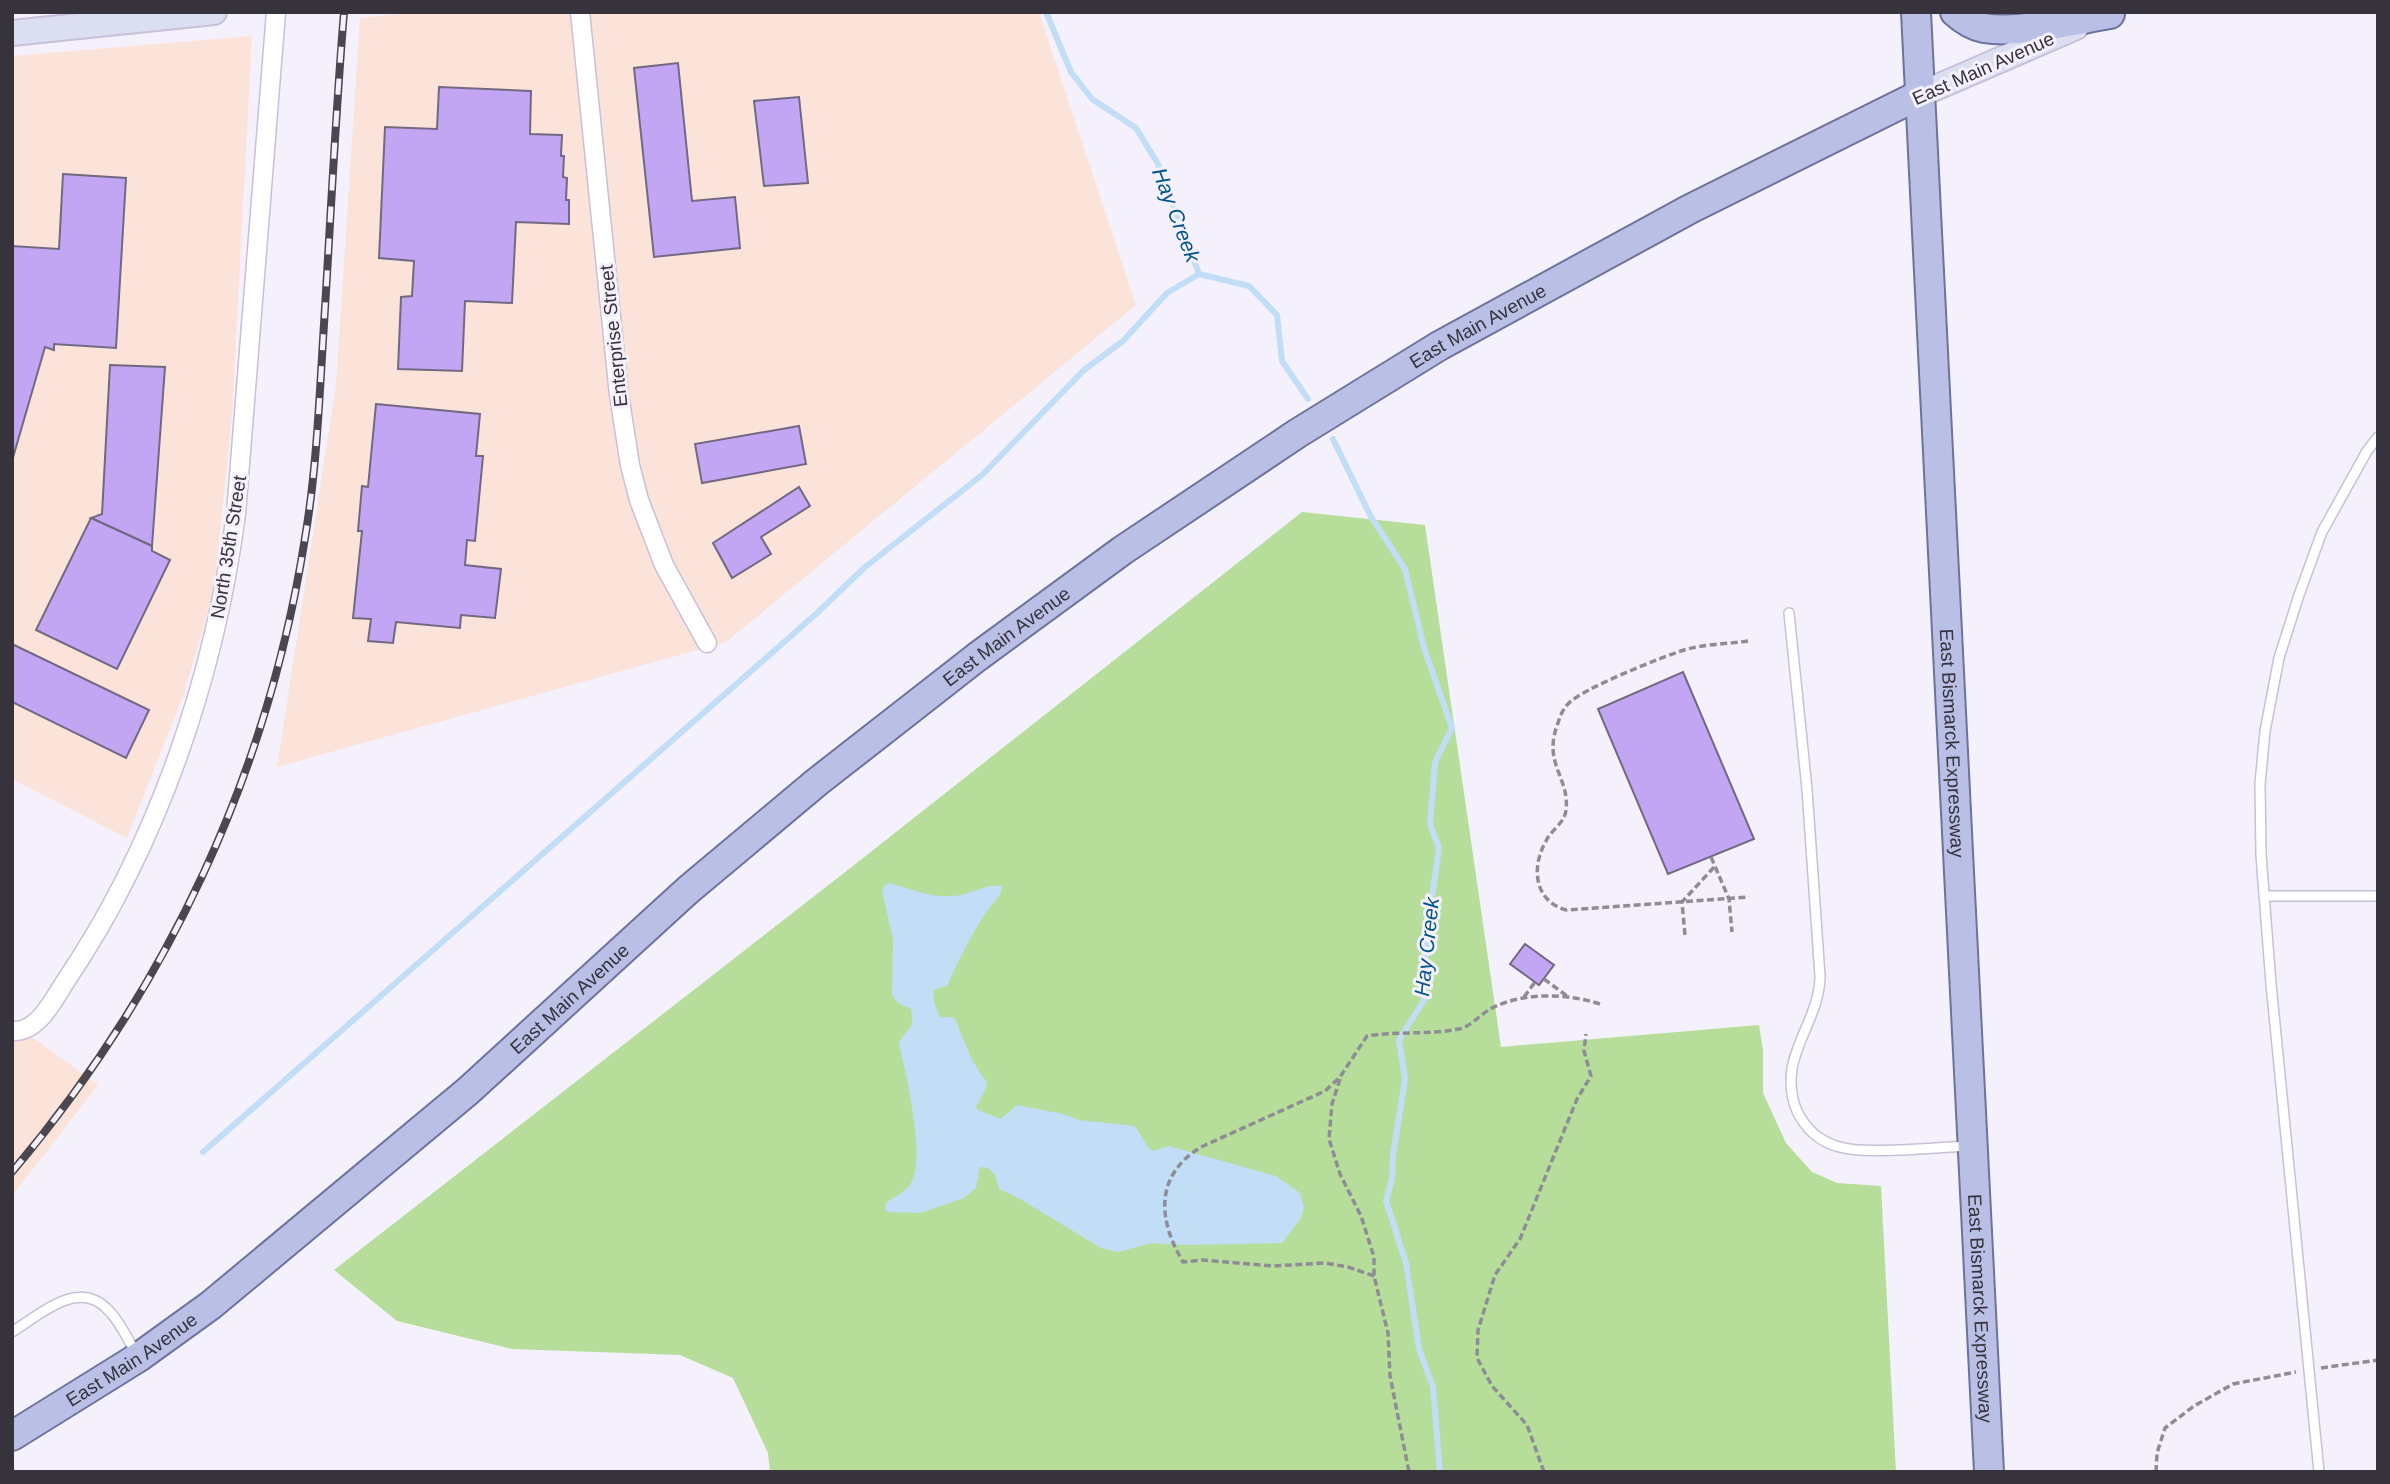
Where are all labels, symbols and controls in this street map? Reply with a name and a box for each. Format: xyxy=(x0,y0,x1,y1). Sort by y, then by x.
street label: East Main Avenue xyxy=(1909,28,2057,109)
water label: Hay Creek xyxy=(1148,164,1206,267)
street label: Enterprise Street xyxy=(596,263,631,408)
street label: East Main Avenue xyxy=(1406,280,1550,373)
street label: North 35th Street xyxy=(207,473,250,620)
street label: East Main Avenue xyxy=(939,583,1074,691)
street label: East Bismarck Expressway xyxy=(1936,628,1968,859)
water label: Hay Creek xyxy=(1410,895,1443,997)
street label: East Main Avenue xyxy=(506,940,633,1058)
street label: East Bismarck Expressway xyxy=(1964,1193,1997,1424)
street label: East Main Avenue xyxy=(62,1309,201,1411)

